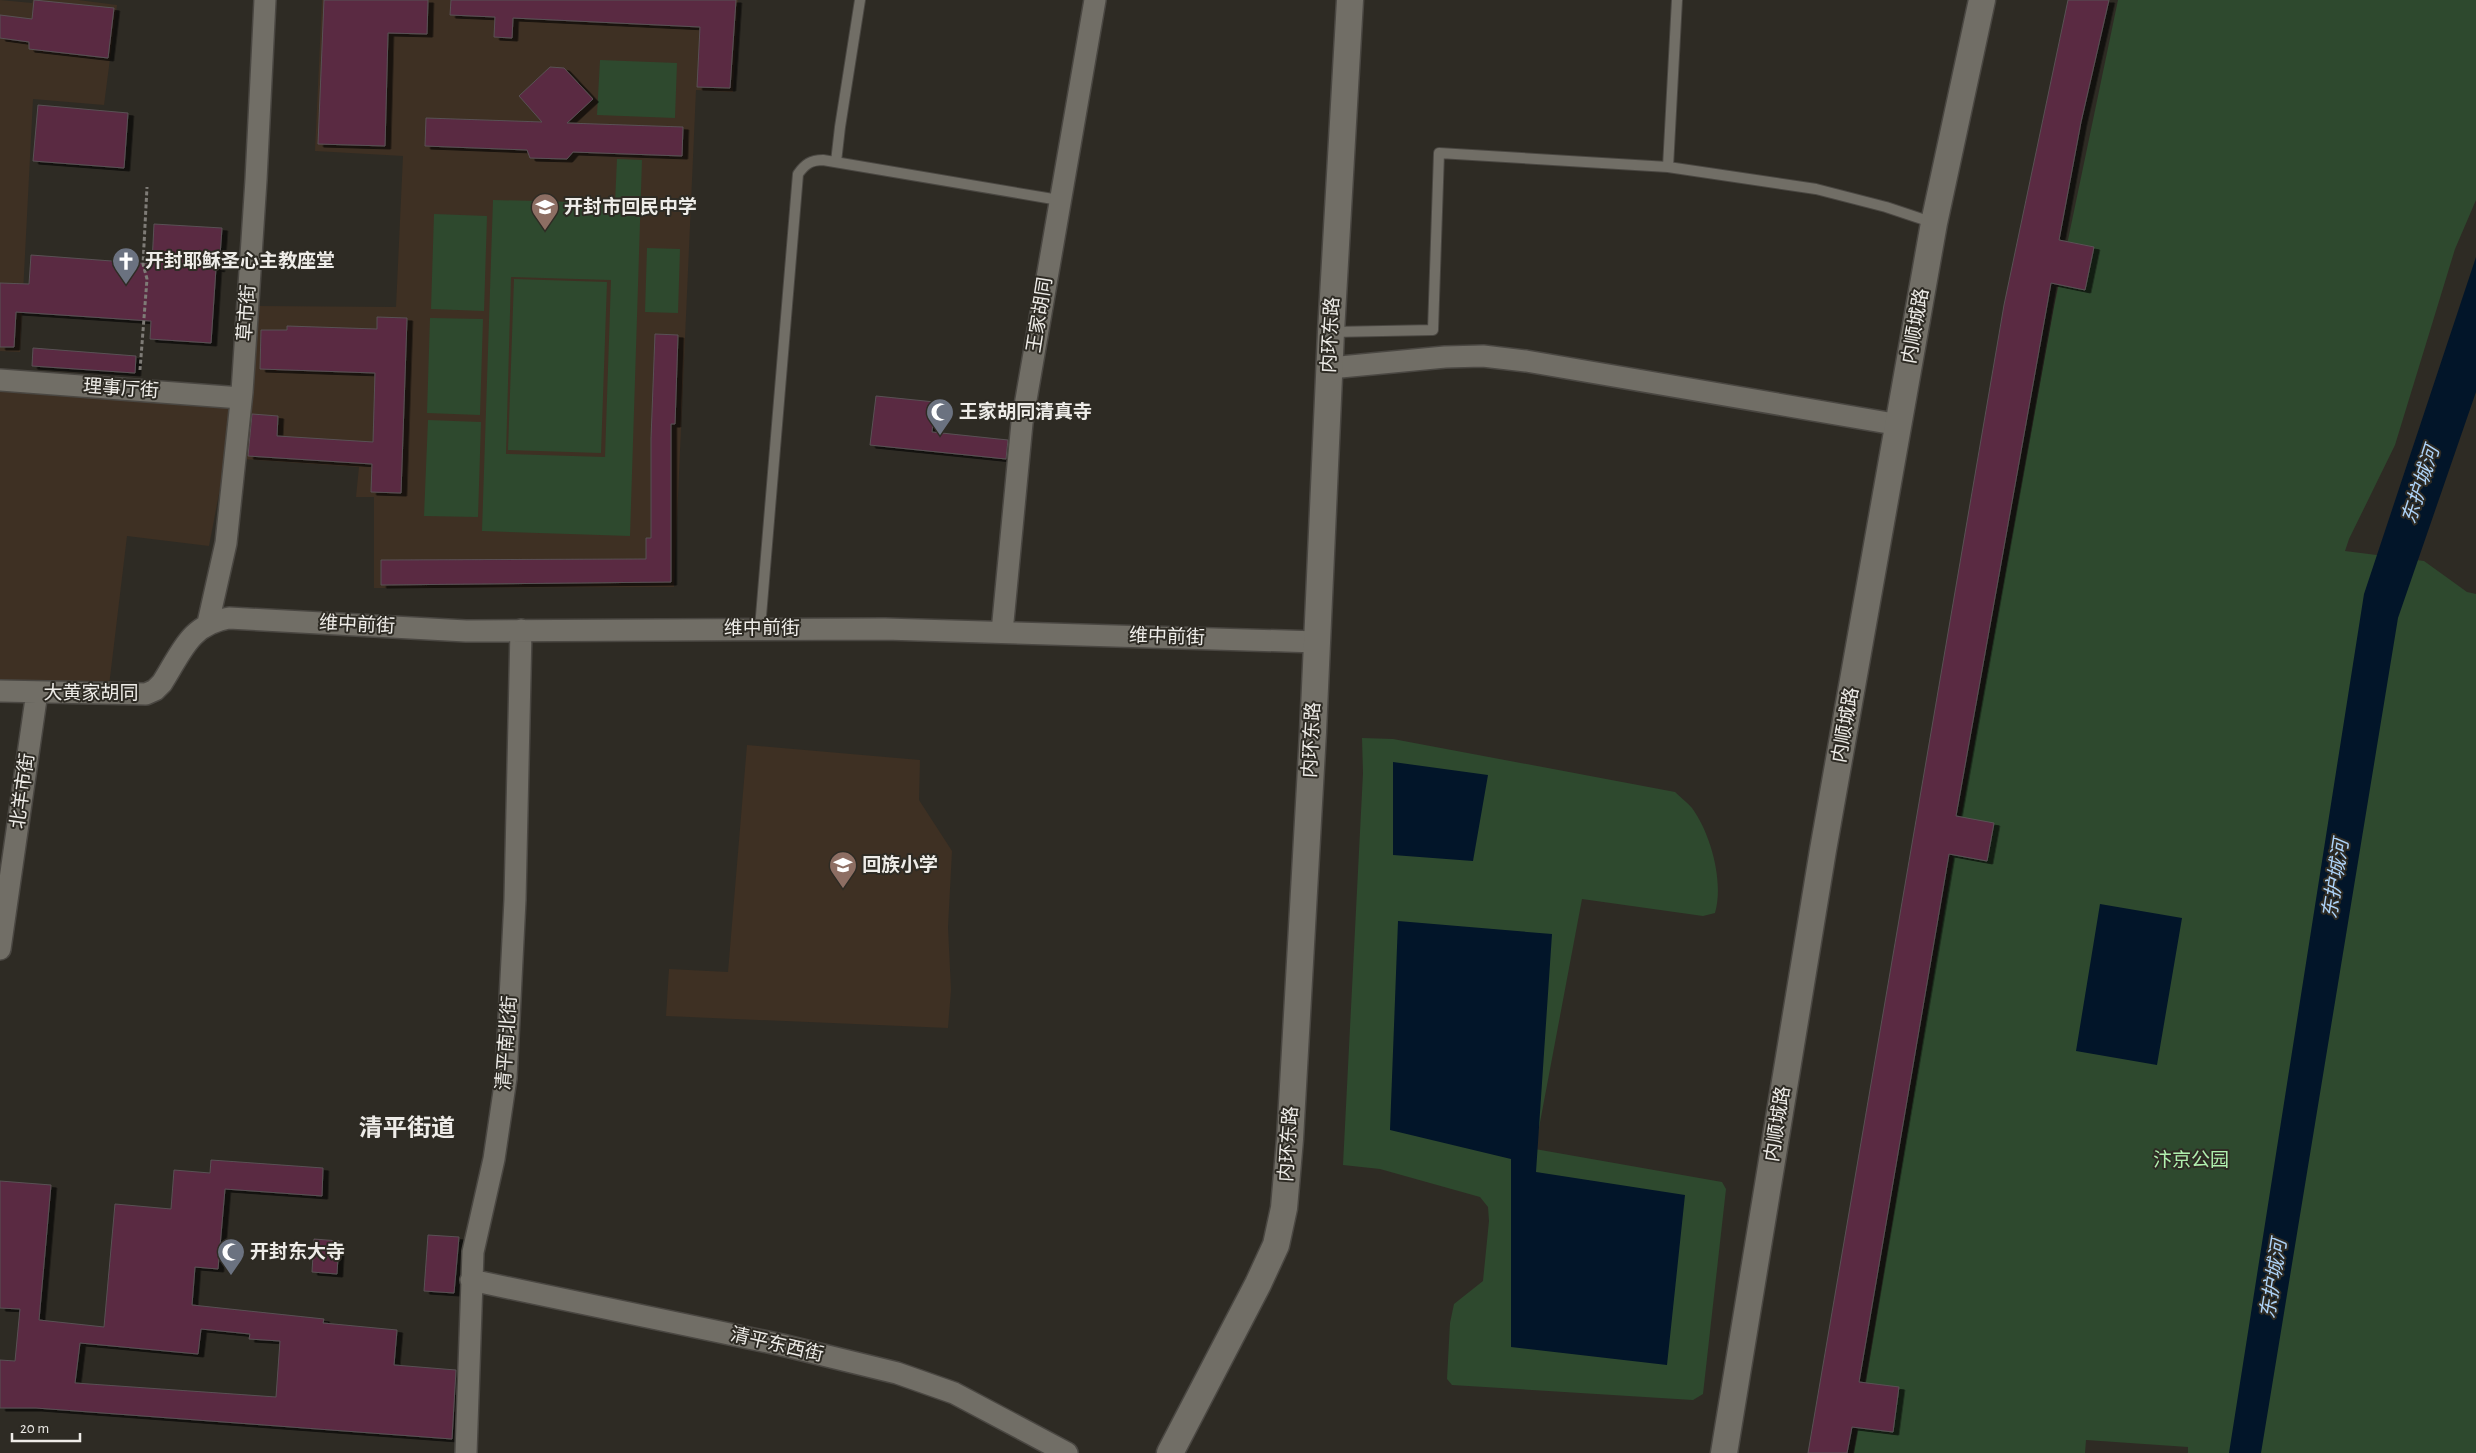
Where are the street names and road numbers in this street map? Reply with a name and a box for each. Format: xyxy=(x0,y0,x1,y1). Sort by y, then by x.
street label: 王家胡同 xyxy=(1023,276,1055,354)
street label: 草市街 xyxy=(234,284,258,342)
street label: 内顺城路 xyxy=(1898,287,1932,365)
street label: 内环东路 xyxy=(1318,296,1342,373)
street label: 理事厅街 xyxy=(82,376,160,401)
street label: 维中前街 xyxy=(319,612,396,636)
street label: 维中前街 xyxy=(724,617,800,638)
street label: 维中前街 xyxy=(1129,624,1205,648)
street label: 大黄家胡同 xyxy=(43,682,139,703)
street label: 内顺城路 xyxy=(1828,686,1862,764)
street label: 内环东路 xyxy=(1299,701,1323,778)
street label: 北羊市街 xyxy=(6,752,38,830)
street label: 清平南北街 xyxy=(493,995,520,1091)
street label: 内顺城路 xyxy=(1761,1085,1793,1163)
street label: 内环东路 xyxy=(1275,1105,1301,1183)
street label: 清平东西街 xyxy=(729,1323,826,1365)

